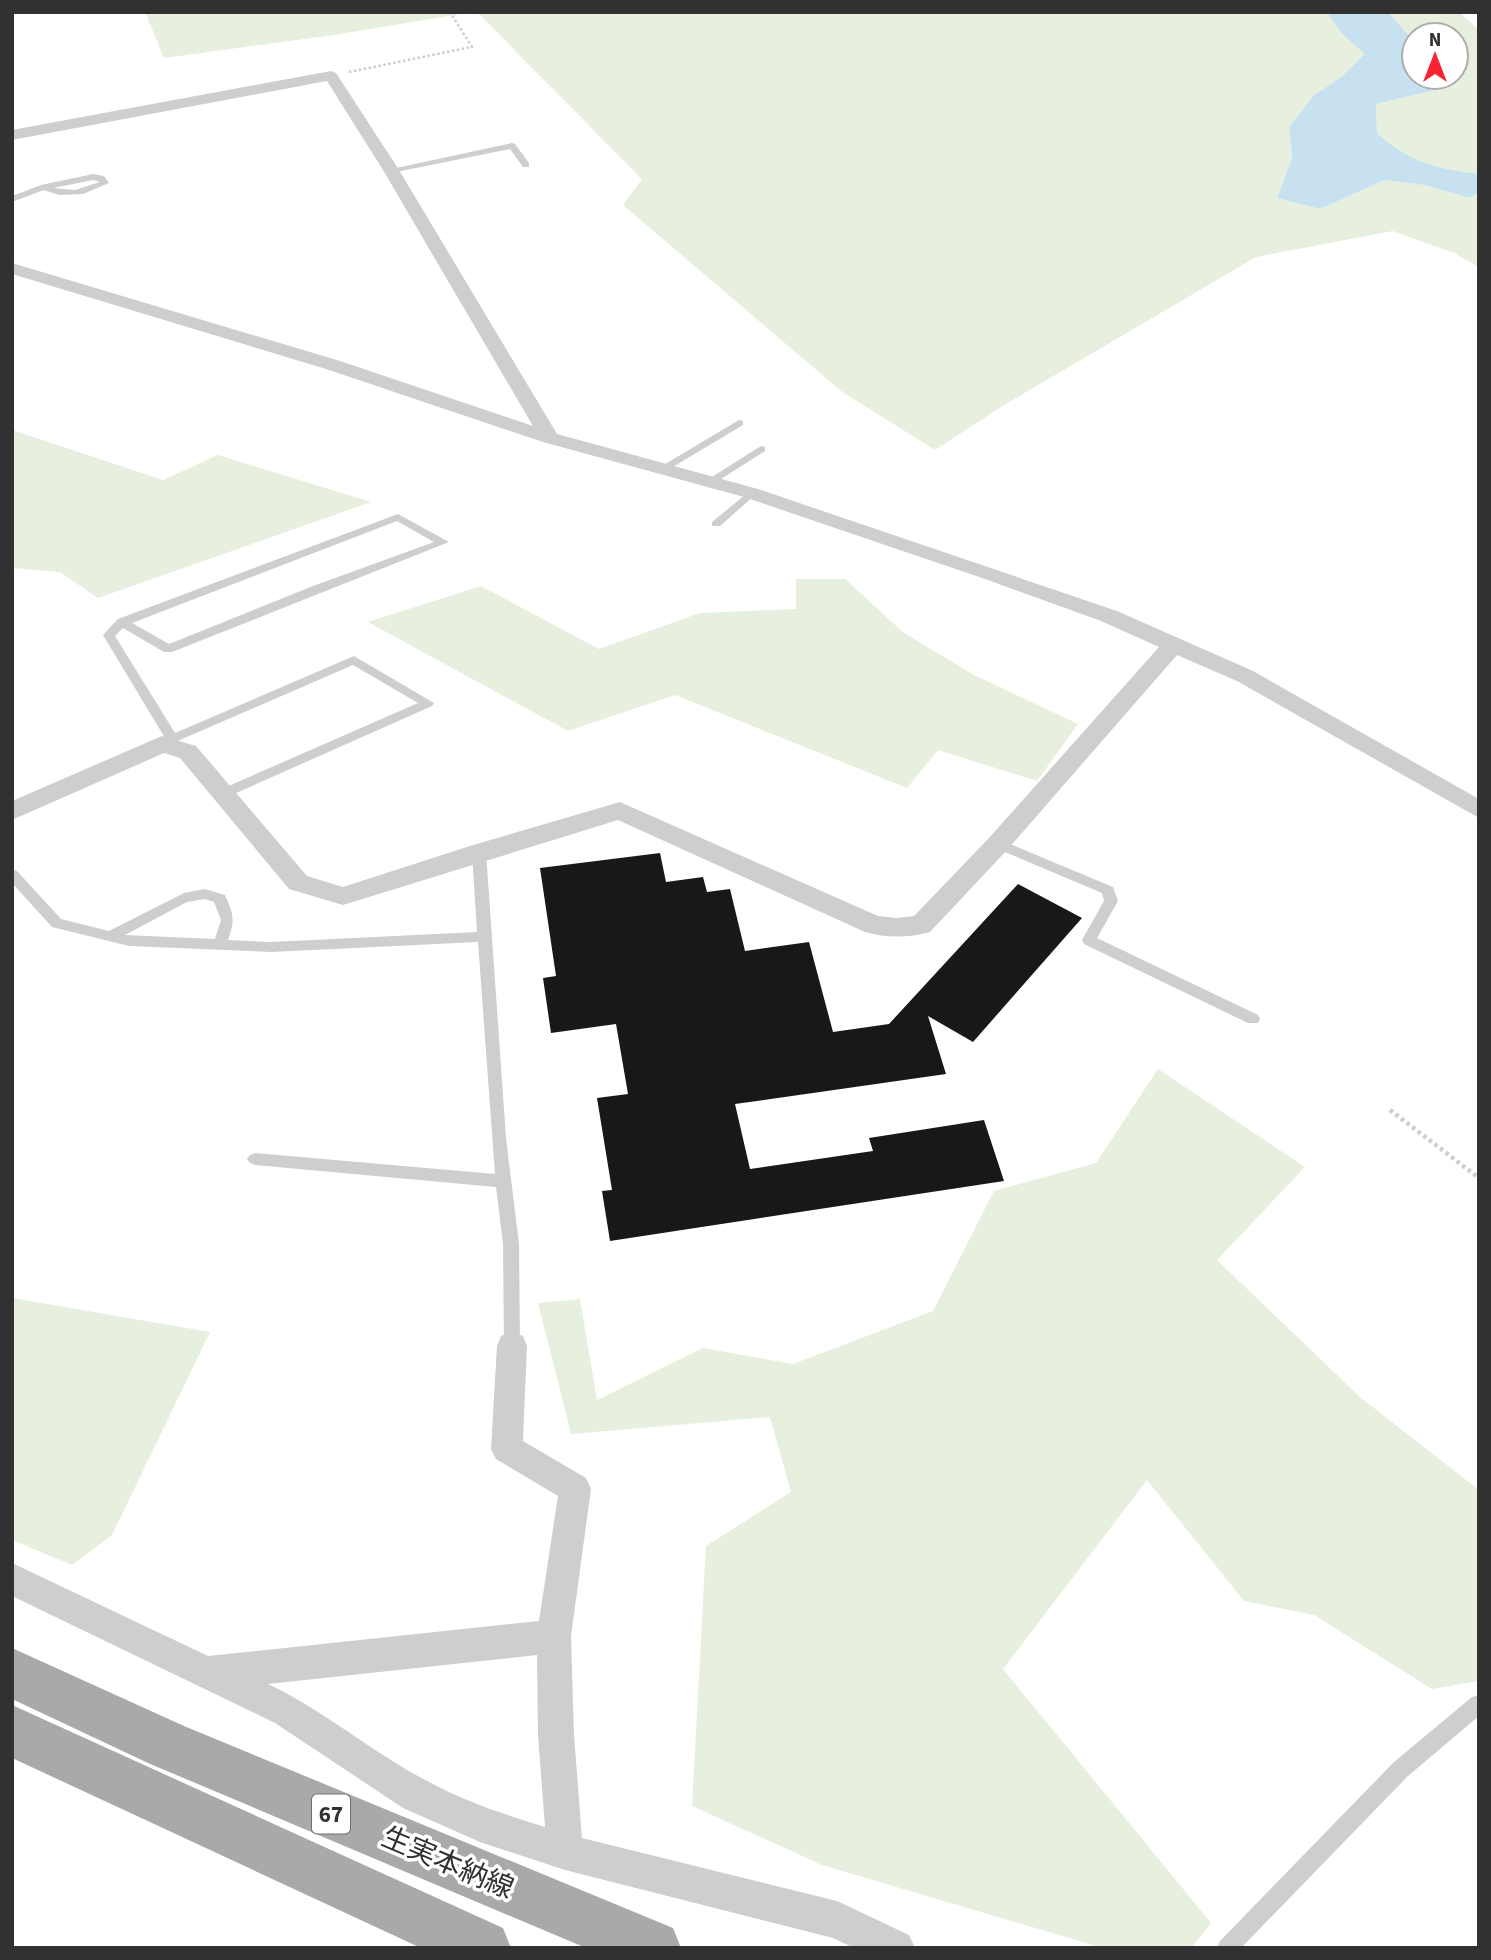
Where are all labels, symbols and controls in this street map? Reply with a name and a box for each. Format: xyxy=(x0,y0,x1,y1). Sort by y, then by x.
north arrow xyxy=(1400,21,1470,91)
text: N xyxy=(1429,27,1441,54)
road number: 67 xyxy=(312,1795,350,1834)
street label: 生実本納線 xyxy=(375,1817,520,1909)

